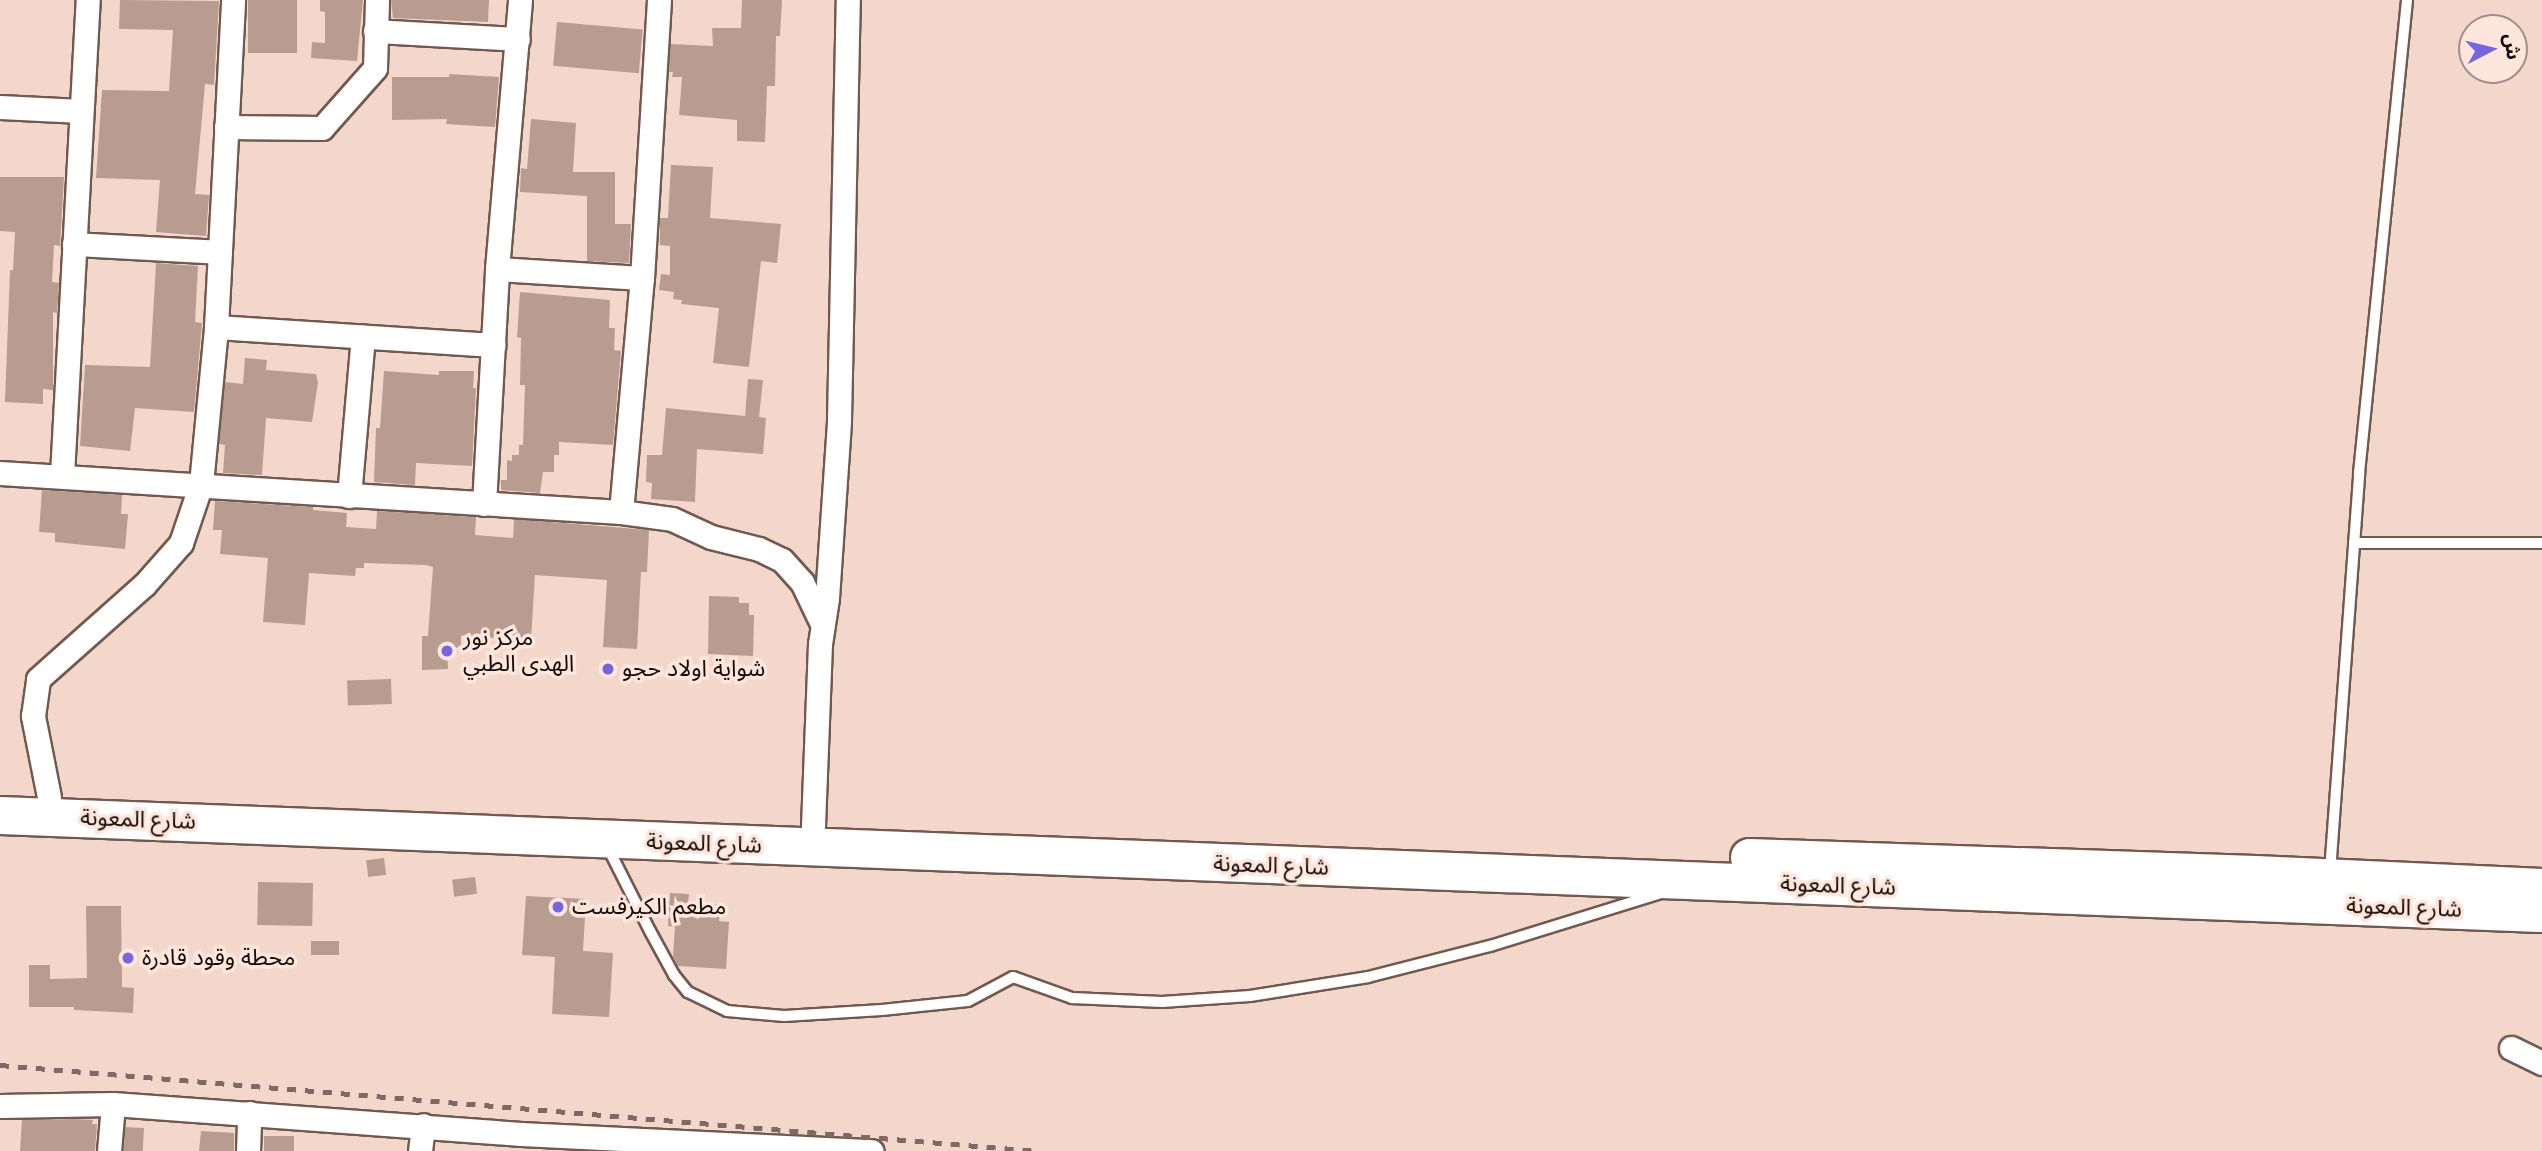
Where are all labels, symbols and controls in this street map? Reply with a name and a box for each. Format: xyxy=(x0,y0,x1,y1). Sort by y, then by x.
north arrow xyxy=(2458,14,2528,84)
text: ش xyxy=(2497,32,2526,61)
place label: مركز نور الهدى الطبي xyxy=(463,624,574,678)
marker: مركز نور الهدى الطبي xyxy=(437,641,457,661)
place label: شواية اولاد حجو xyxy=(622,655,765,683)
marker: شواية اولاد حجو xyxy=(600,661,616,677)
street label: شارع المعونة xyxy=(80,804,196,836)
street label: شارع المعونة xyxy=(646,828,762,860)
street label: شارع المعونة xyxy=(1213,850,1329,882)
street label: شارع المعونة xyxy=(1780,870,1896,902)
street label: شارع المعونة xyxy=(2346,892,2462,924)
place label: مطعم الكيرفست xyxy=(572,893,726,921)
marker: مطعم الكيرفست xyxy=(550,899,566,915)
place label: محطة وقود قادرة xyxy=(142,944,295,972)
marker: محطة وقود قادرة xyxy=(120,950,136,966)

